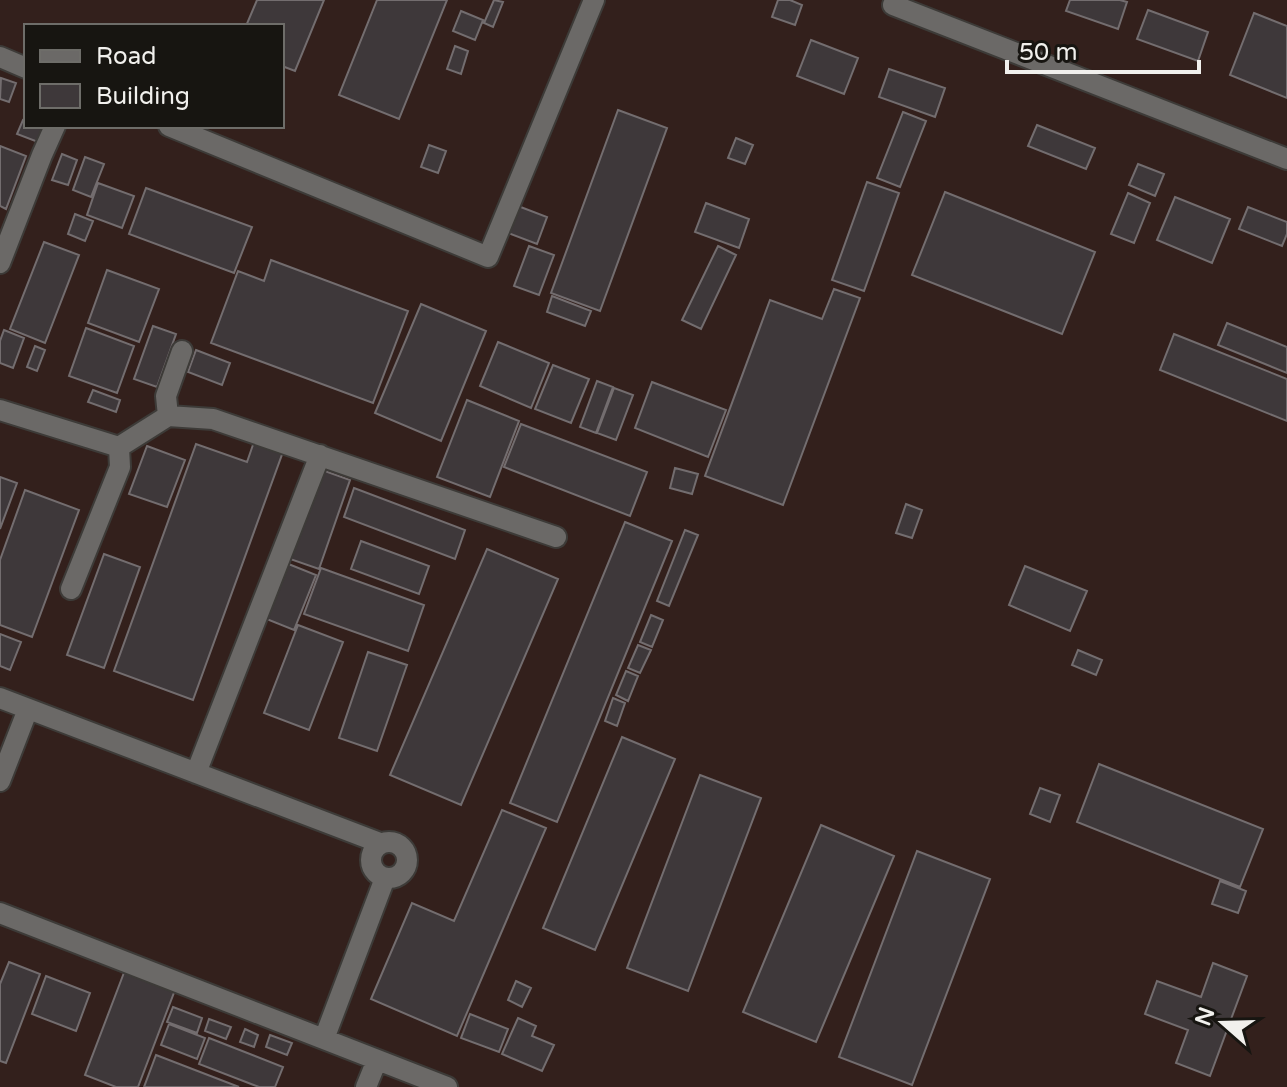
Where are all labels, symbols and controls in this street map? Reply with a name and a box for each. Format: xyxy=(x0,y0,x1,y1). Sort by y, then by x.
legend xyxy=(24,24,284,128)
scale bar xyxy=(1007,24,1199,74)
text: 50 m xyxy=(1019,38,1077,67)
text: Road xyxy=(96,42,156,71)
text: Building xyxy=(96,82,190,111)
north arrow xyxy=(1183,983,1263,1063)
text: N xyxy=(1190,1004,1220,1029)

